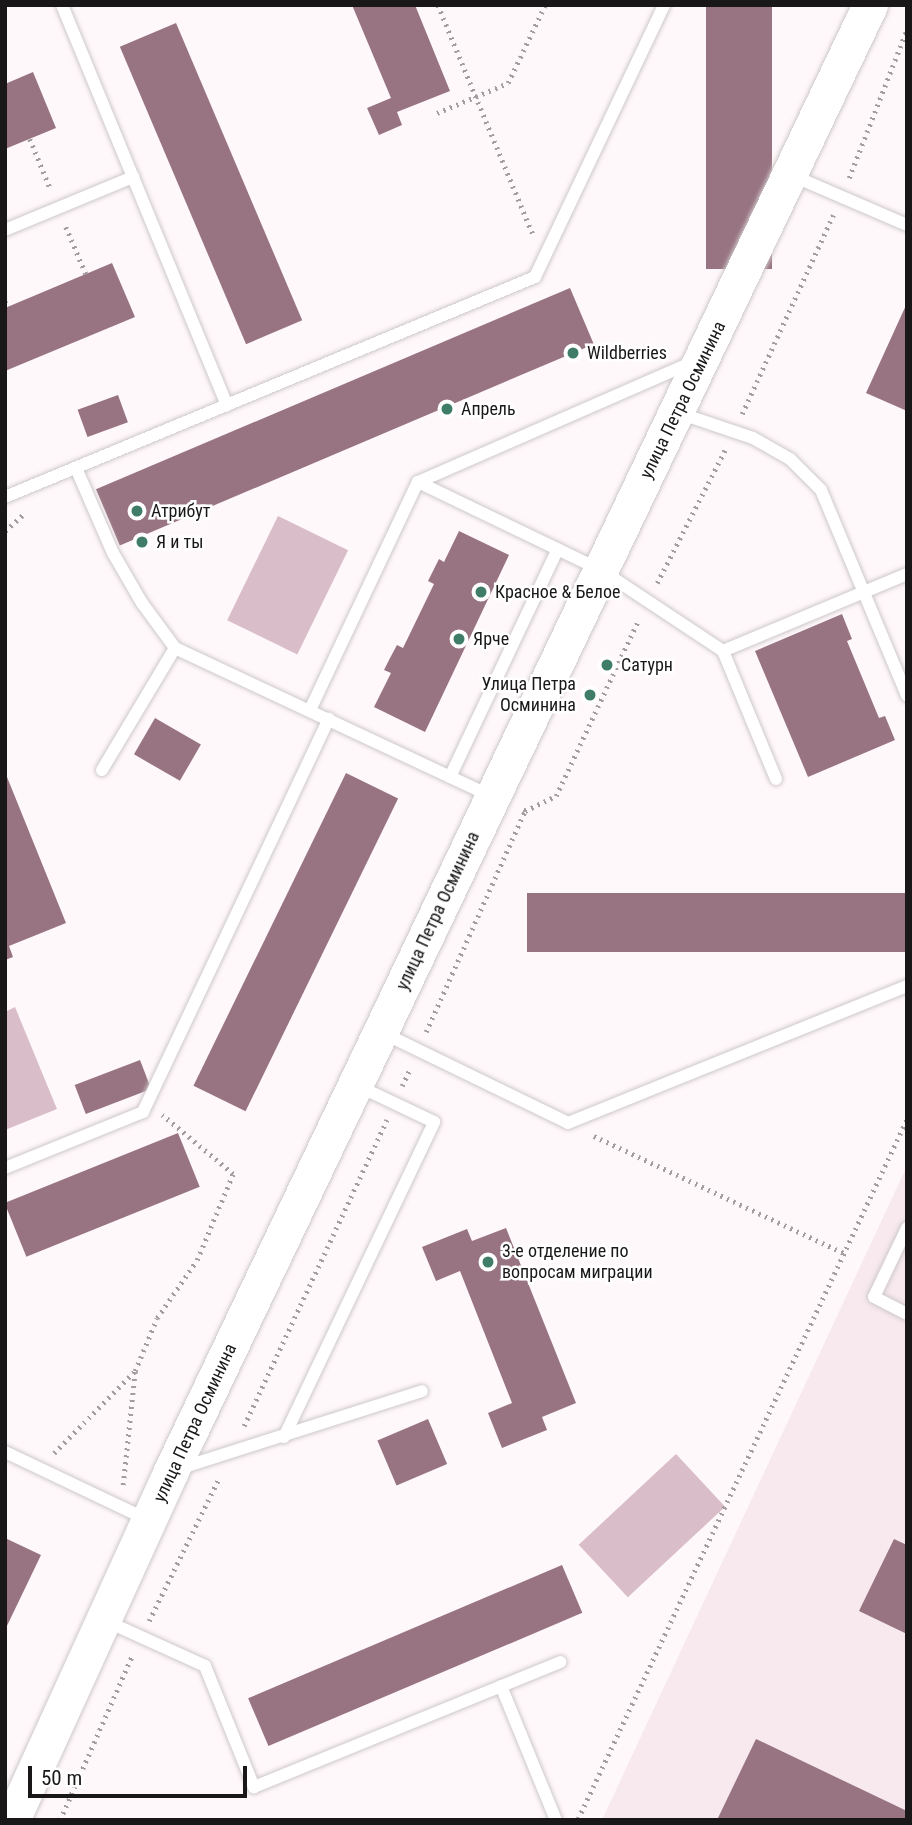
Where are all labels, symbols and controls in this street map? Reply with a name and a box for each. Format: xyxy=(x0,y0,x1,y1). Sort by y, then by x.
street label: улица Петра Осминина xyxy=(635,318,731,482)
place label: Wildberries xyxy=(587,342,667,364)
marker: Wildberries xyxy=(565,345,581,361)
place label: Апрель xyxy=(461,398,516,420)
marker: Апрель xyxy=(439,401,455,417)
place label: Атрибут xyxy=(151,500,210,522)
marker: Атрибут xyxy=(129,503,145,519)
place label: Я и ты xyxy=(156,531,203,553)
marker: Я и ты xyxy=(134,534,150,550)
place label: Красное & Белое xyxy=(495,581,620,603)
marker: Красное & Белое xyxy=(473,584,489,600)
place label: Ярче xyxy=(473,628,509,650)
marker: Ярче xyxy=(451,631,467,647)
place label: Сатурн xyxy=(621,654,673,676)
marker: Сатурн xyxy=(599,657,615,673)
place label: Улица Петра Осминина xyxy=(482,674,576,716)
marker: Улица Петра Осминина xyxy=(582,687,598,703)
street label: улица Петра Осминина xyxy=(392,828,484,994)
place label: 3-е отделение по вопросам миграции xyxy=(502,1241,653,1284)
marker: 3-е отделение по вопросам миграции xyxy=(480,1254,496,1270)
street label: улица Петра Осминина xyxy=(149,1340,241,1506)
scale bar xyxy=(32,1752,250,1796)
text: 50 m xyxy=(41,1766,82,1790)

